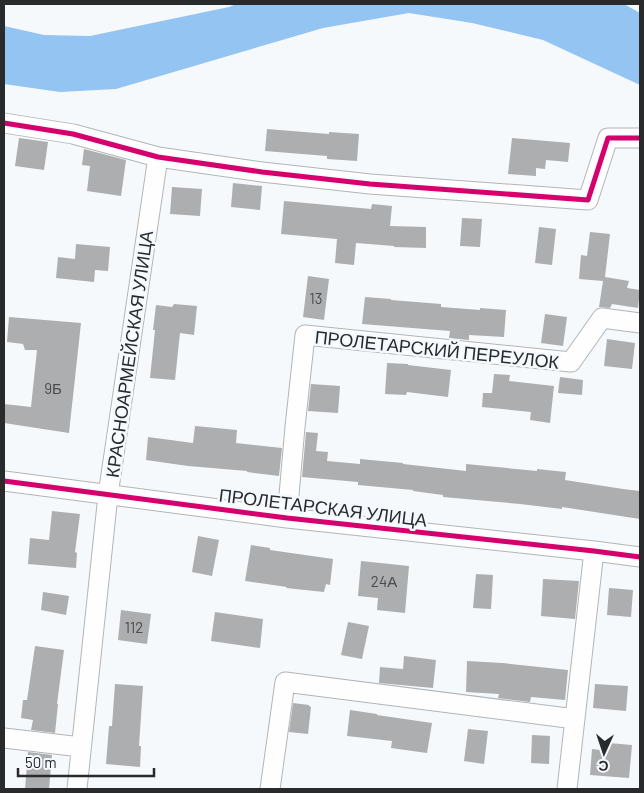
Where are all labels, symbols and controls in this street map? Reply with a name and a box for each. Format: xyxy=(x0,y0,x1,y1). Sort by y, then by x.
street label: КРАСНОАРМЕЙСКАЯ УЛИЦА xyxy=(101,229,157,479)
house number: 13 xyxy=(310,289,322,307)
street label: ПРОЛЕТАРСКИЙ ПЕРЕУЛОК xyxy=(314,325,561,373)
house number: 9Б xyxy=(44,379,62,397)
street label: ПРОЛЕТАРСКАЯ УЛИЦА xyxy=(218,483,428,531)
house number: 24А xyxy=(371,572,397,590)
house number: 112 xyxy=(125,618,143,636)
north arrow xyxy=(579,728,629,778)
scale bar xyxy=(18,746,154,778)
text: 50 m xyxy=(25,753,57,771)
text: С xyxy=(598,758,609,775)

